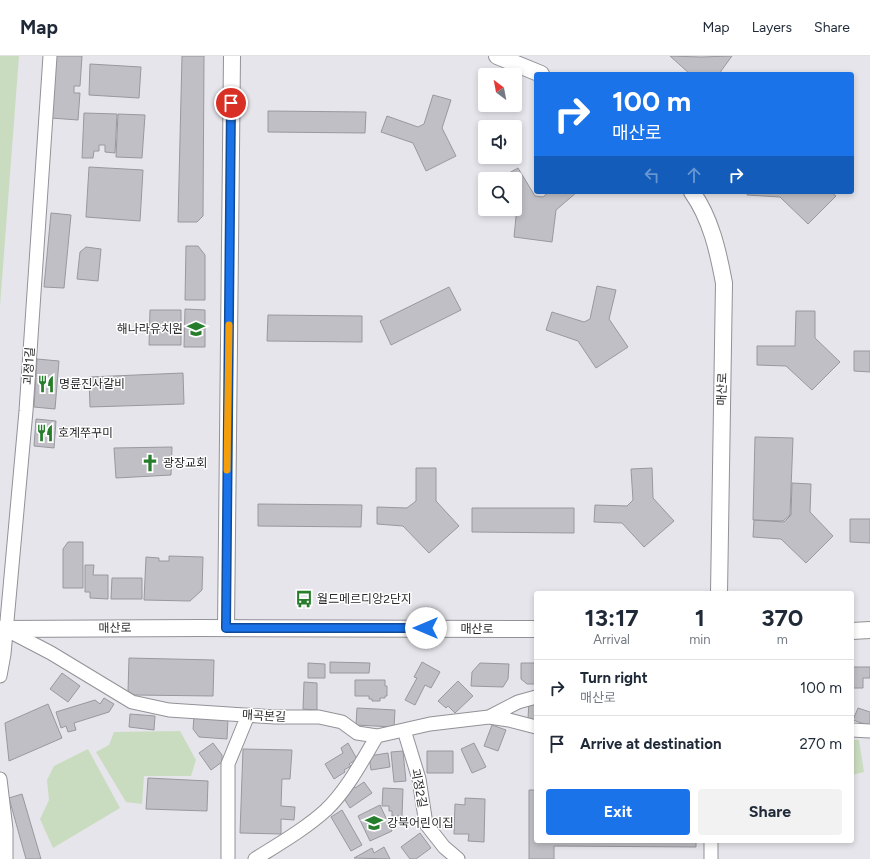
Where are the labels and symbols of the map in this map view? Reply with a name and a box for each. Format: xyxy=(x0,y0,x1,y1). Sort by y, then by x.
north arrow xyxy=(478,68,522,112)
pin xyxy=(214,86,248,120)
school or university icon: 해나라유치원 xyxy=(186,319,206,339)
place label: 해나라유치원 xyxy=(117,322,183,336)
street label: 괴정1길 xyxy=(21,347,37,385)
street label: 매산로 xyxy=(714,372,730,406)
restaurant icon: 명륜진사갈비 xyxy=(36,374,56,394)
place label: 명륜진사갈비 xyxy=(59,377,125,391)
restaurant icon: 호계쭈꾸미 xyxy=(35,423,55,443)
place label: 호계쭈꾸미 xyxy=(58,426,113,440)
church icon: 광장교회 xyxy=(140,453,160,473)
place label: 광장교회 xyxy=(163,456,207,470)
bus stop icon: 월드메르디앙2단지 xyxy=(294,589,314,609)
place label: 월드메르디앙2단지 xyxy=(317,592,412,606)
position arrow xyxy=(405,607,447,649)
street label: 매산로 xyxy=(98,621,132,635)
street label: 매산로 xyxy=(460,622,494,636)
street label: 매곡본길 xyxy=(242,708,286,724)
street label: 괴정2길 xyxy=(408,767,430,809)
school or university icon: 강북어린이집 xyxy=(364,813,384,833)
place label: 강북어린이집 xyxy=(387,816,453,830)

